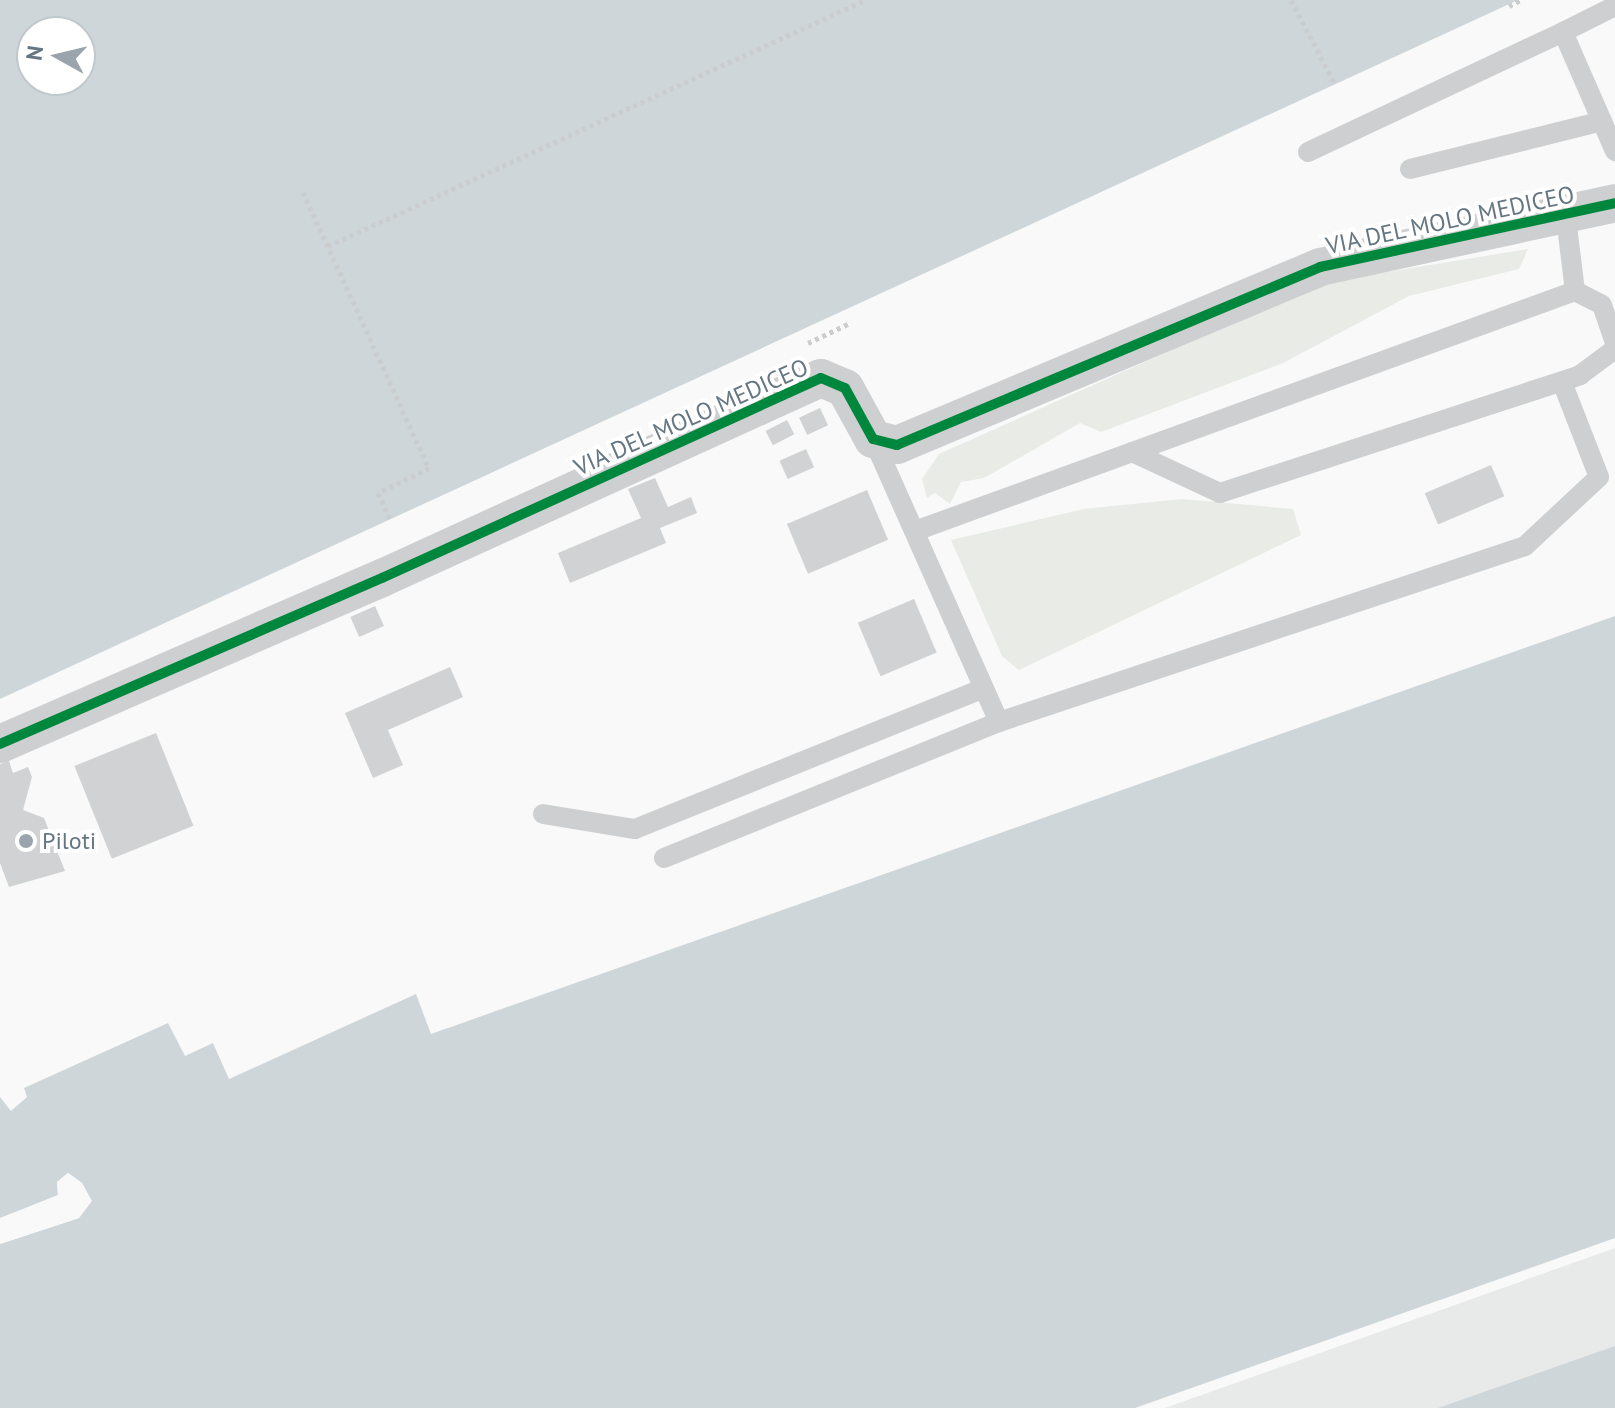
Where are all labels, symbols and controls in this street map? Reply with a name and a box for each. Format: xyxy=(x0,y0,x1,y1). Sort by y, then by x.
north arrow xyxy=(16,16,96,96)
text: N xyxy=(19,44,49,62)
street label: VIA DEL MOLO MEDICEO xyxy=(1322,179,1578,261)
street label: VIA DEL MOLO MEDICEO xyxy=(569,352,813,482)
place label: Piloti xyxy=(42,827,96,855)
marker: Piloti xyxy=(17,832,35,850)

